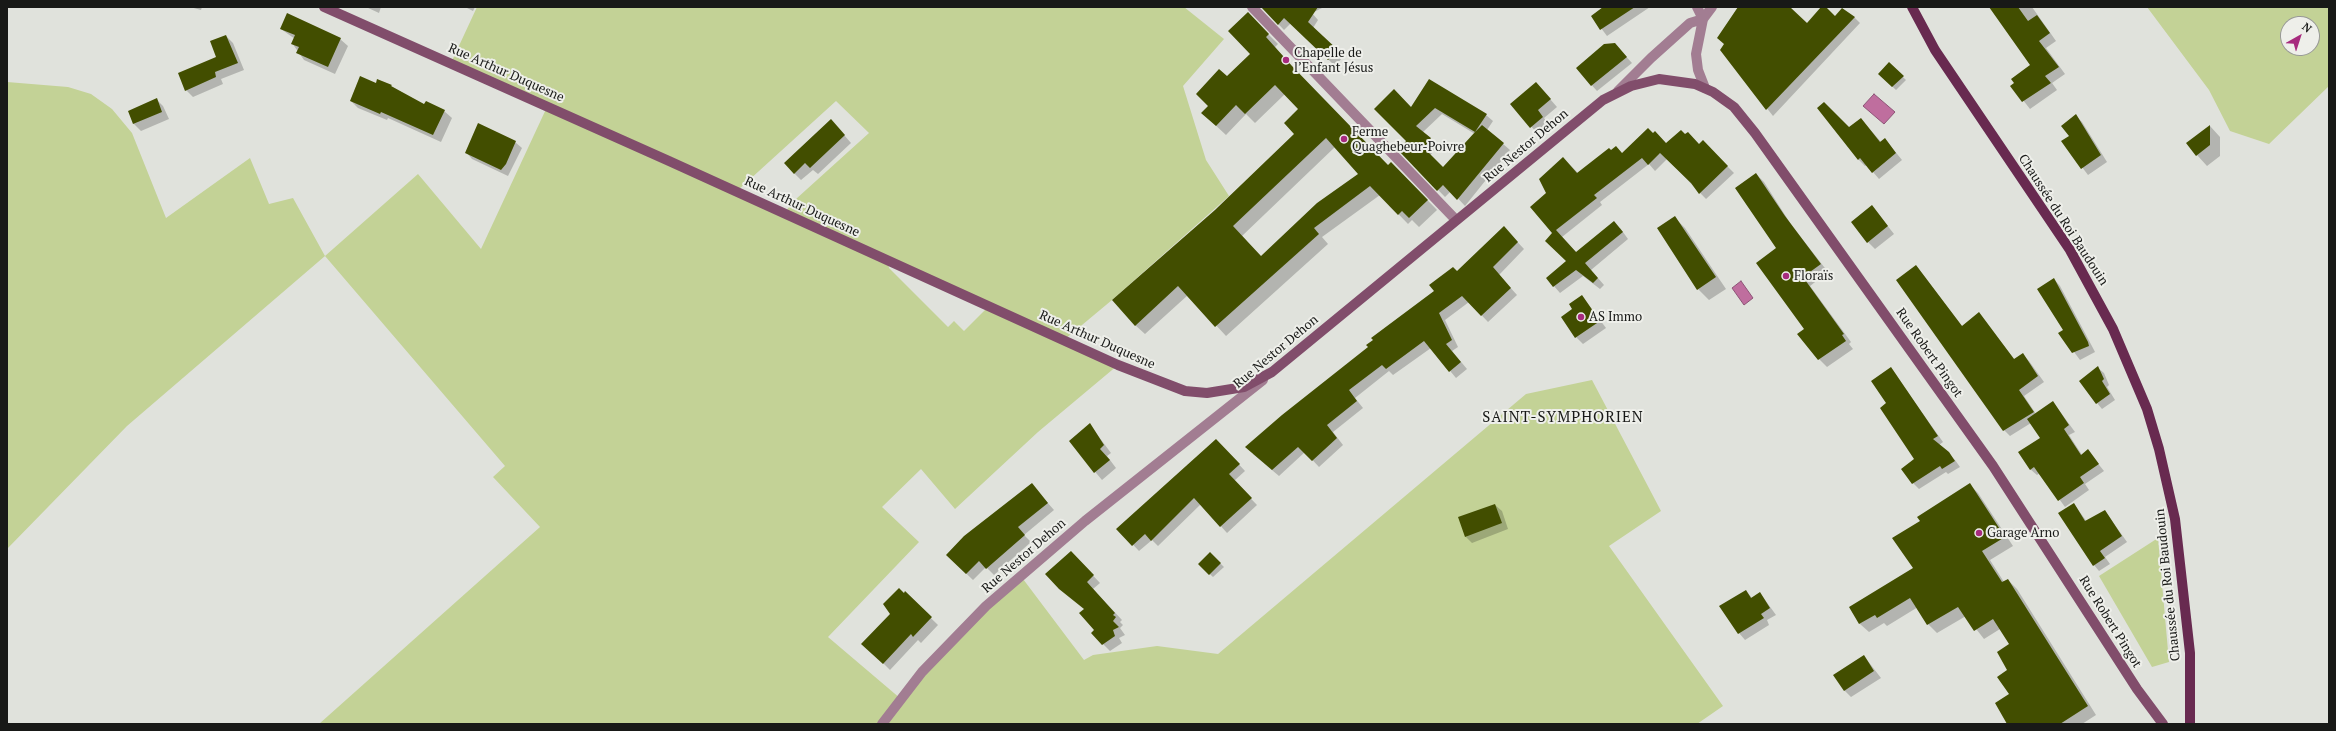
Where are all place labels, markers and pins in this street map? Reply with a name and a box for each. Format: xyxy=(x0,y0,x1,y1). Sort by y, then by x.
place label: Chapelle de l’Enfant Jésus xyxy=(1294,45,1373,76)
marker: Chapelle de l’Enfant Jésus xyxy=(1281,55,1291,65)
place label: Ferme Quaghebeur-Poivre xyxy=(1352,124,1464,155)
marker: Ferme Quaghebeur-Poivre xyxy=(1339,134,1349,144)
place label: Floraïs xyxy=(1794,268,1833,284)
marker: Floraïs xyxy=(1781,271,1791,281)
place label: AS Immo xyxy=(1589,309,1642,325)
marker: AS Immo xyxy=(1576,312,1586,322)
place label: Garage Arno xyxy=(1987,525,2059,541)
marker: Garage Arno xyxy=(1974,528,1984,538)

